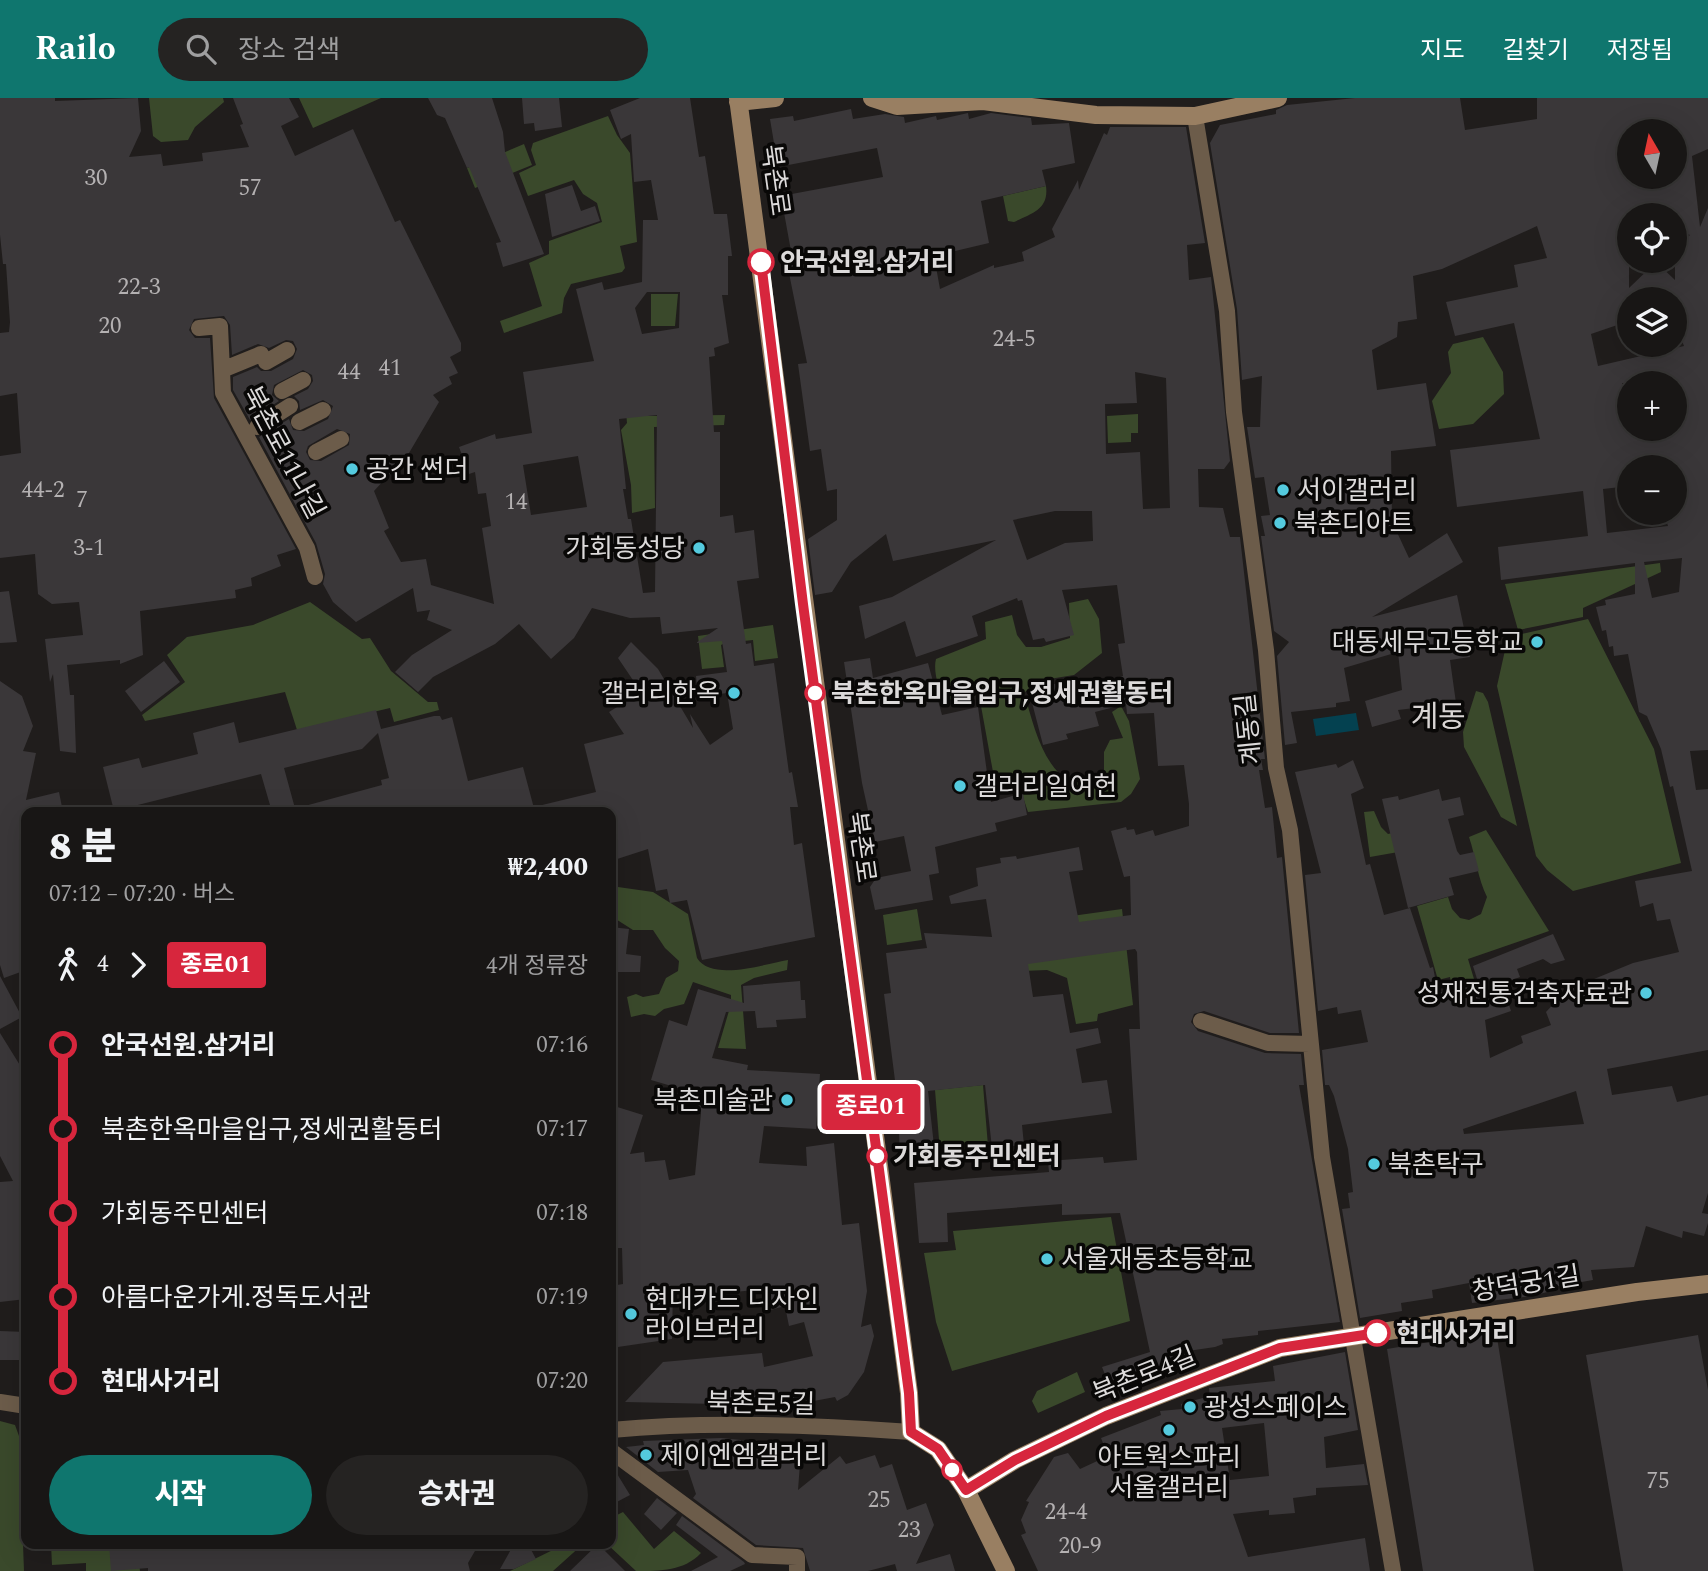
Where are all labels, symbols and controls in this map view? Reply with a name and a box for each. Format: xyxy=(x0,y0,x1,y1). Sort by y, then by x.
search box xyxy=(158,18,648,81)
text: Railo xyxy=(35,24,116,74)
icon: search xyxy=(182,30,220,68)
text: 장소 검색 xyxy=(238,30,340,70)
text: 지도 xyxy=(1420,33,1465,69)
text: 길찾기 xyxy=(1503,33,1569,69)
text: 저장됨 xyxy=(1607,33,1673,69)
north arrow xyxy=(1617,119,1687,189)
map controls xyxy=(1617,119,1687,525)
street label: 북촌로 xyxy=(750,142,800,218)
house number: 30 xyxy=(85,161,108,196)
house number: 57 xyxy=(239,171,262,206)
button: locate xyxy=(1617,203,1687,273)
place label: 안국선원.삼거리 xyxy=(780,243,954,283)
marker: 안국선원.삼거리 xyxy=(748,249,774,275)
house number: 22-3 xyxy=(117,270,161,305)
button: layers xyxy=(1617,287,1687,357)
house number: 20 xyxy=(99,309,122,344)
house number: 24-5 xyxy=(992,322,1036,357)
house number: 41 xyxy=(379,351,402,386)
house number: 44 xyxy=(338,355,361,390)
button: + xyxy=(1617,371,1687,441)
street label: 북촌로11나길 xyxy=(231,379,335,526)
place label: 공간 썬더 xyxy=(366,450,468,490)
button: − xyxy=(1617,455,1687,525)
marker: 공간 썬더 xyxy=(344,461,360,477)
place label: 서이갤러리 xyxy=(1297,471,1417,511)
house number: 44-2 xyxy=(21,473,65,508)
marker: 서이갤러리 xyxy=(1275,482,1291,498)
house number: 7 xyxy=(76,483,88,518)
house number: 14 xyxy=(505,485,528,520)
place label: 북촌디아트 xyxy=(1294,504,1414,544)
marker: 북촌디아트 xyxy=(1272,515,1288,531)
place label: 가회동성당 xyxy=(565,529,685,569)
house number: 3-1 xyxy=(73,531,105,566)
marker: 가회동성당 xyxy=(691,540,707,556)
place label: 대동세무고등학교 xyxy=(1332,623,1523,663)
marker: 대동세무고등학교 xyxy=(1529,634,1545,650)
place label: 갤러리한옥 xyxy=(600,674,720,714)
place label: 북촌한옥마을입구,정세권활동터 xyxy=(831,674,1173,714)
marker: 북촌한옥마을입구,정세권활동터 xyxy=(805,683,825,703)
marker: 갤러리한옥 xyxy=(726,685,742,701)
street label: 계동길 xyxy=(1225,691,1273,767)
district label: 계동 xyxy=(1410,695,1466,741)
place label: 갤러리일여헌 xyxy=(974,767,1118,807)
marker: 갤러리일여헌 xyxy=(952,778,968,794)
street label: 북촌로 xyxy=(836,809,886,885)
text: 8 분 xyxy=(49,819,116,877)
text: ₩2,400 xyxy=(508,847,588,887)
text: 07:12 – 07:20 · 버스 xyxy=(49,877,235,912)
icon: walk xyxy=(49,946,87,984)
icon: forward xyxy=(119,946,157,984)
text: 4 xyxy=(97,947,109,982)
text: 종로01 xyxy=(181,947,252,983)
text: 4개 정류장 xyxy=(486,949,588,984)
place label: 성재전통건축자료관 xyxy=(1417,974,1632,1014)
marker: 성재전통건축자료관 xyxy=(1638,985,1654,1001)
text: 안국선원.삼거리 xyxy=(101,1026,275,1066)
text: 07:16 xyxy=(536,1028,588,1063)
place label: 북촌미술관 xyxy=(653,1081,773,1121)
line badge: 종로01 xyxy=(822,1084,920,1130)
text: 종로01 xyxy=(835,1089,907,1125)
marker: 북촌미술관 xyxy=(779,1092,795,1108)
text: 북촌한옥마을입구,정세권활동터 xyxy=(101,1110,442,1150)
text: 07:17 xyxy=(536,1112,588,1147)
place label: 가회동주민센터 xyxy=(893,1137,1060,1177)
place label: 북촌탁구 xyxy=(1388,1145,1484,1185)
marker: 가회동주민센터 xyxy=(867,1146,887,1166)
marker: 북촌탁구 xyxy=(1366,1156,1382,1172)
text: 가회동주민센터 xyxy=(101,1194,268,1234)
text: 07:18 xyxy=(536,1196,588,1231)
place label: 서울재동초등학교 xyxy=(1061,1240,1252,1280)
marker: 서울재동초등학교 xyxy=(1039,1251,1055,1267)
street label: 창덕궁1길 xyxy=(1469,1256,1583,1312)
text: 아름다운가게.정독도서관 xyxy=(101,1278,371,1318)
text: 07:19 xyxy=(536,1280,588,1315)
place label: 현대카드 디자인 라이브러리 xyxy=(645,1280,819,1350)
marker: 현대카드 디자인 라이브러리 xyxy=(623,1306,639,1322)
place label: 현대사거리 xyxy=(1396,1314,1516,1354)
marker: 현대사거리 xyxy=(1364,1320,1390,1346)
street label: 북촌로4길 xyxy=(1086,1336,1202,1414)
text: 현대사거리 xyxy=(101,1362,221,1402)
text: 07:20 xyxy=(536,1364,588,1399)
street label: 북촌로5길 xyxy=(706,1383,816,1425)
place label: 광성스페이스 xyxy=(1204,1388,1348,1428)
marker: 광성스페이스 xyxy=(1182,1399,1198,1415)
marker: 아트웍스파리 서울갤러리 xyxy=(1161,1422,1177,1438)
place label: 제이엔엠갤러리 xyxy=(660,1436,827,1476)
place label: 아트웍스파리 서울갤러리 xyxy=(1097,1438,1241,1508)
marker: 제이엔엠갤러리 xyxy=(638,1447,654,1463)
button: 시작 xyxy=(49,1455,312,1535)
button: 승차권 xyxy=(326,1455,588,1535)
unlabelled marker xyxy=(942,1460,962,1480)
house number: 75 xyxy=(1647,1464,1670,1499)
house number: 25 xyxy=(868,1483,891,1518)
house number: 24-4 xyxy=(1044,1495,1088,1530)
house number: 23 xyxy=(898,1513,921,1548)
house number: 20-9 xyxy=(1058,1529,1102,1564)

